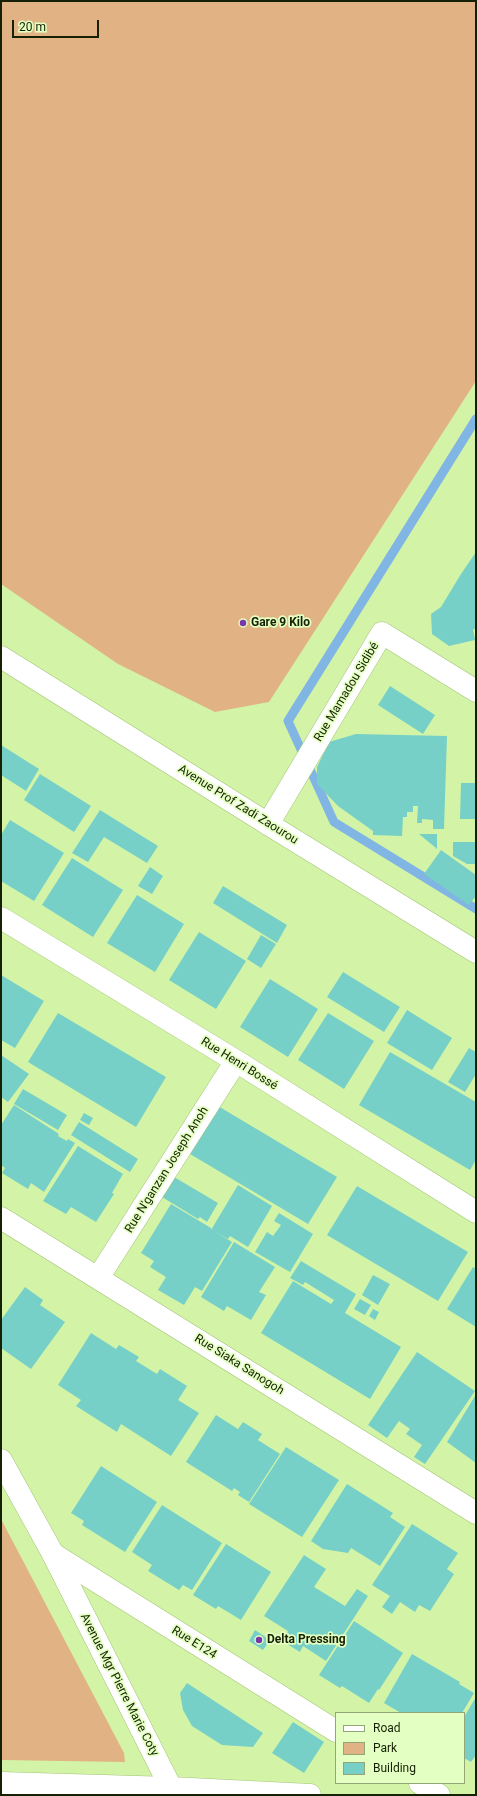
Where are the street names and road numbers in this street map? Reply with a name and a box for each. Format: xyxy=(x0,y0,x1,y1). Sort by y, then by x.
street label: Rue Mamadou Sidibé xyxy=(312,640,382,744)
street label: Avenue Prof Zadi Zaourou xyxy=(175,762,301,848)
street label: Rue Henri Bossé xyxy=(198,1035,280,1093)
street label: Rue N'ganzan Joseph Anoh xyxy=(122,1104,212,1236)
street label: Rue Siaka Sanogoh xyxy=(192,1332,286,1398)
street label: Avenue Mgr Pierre Marie Coty xyxy=(77,1611,161,1759)
street label: Rue E124 xyxy=(169,1624,219,1662)

